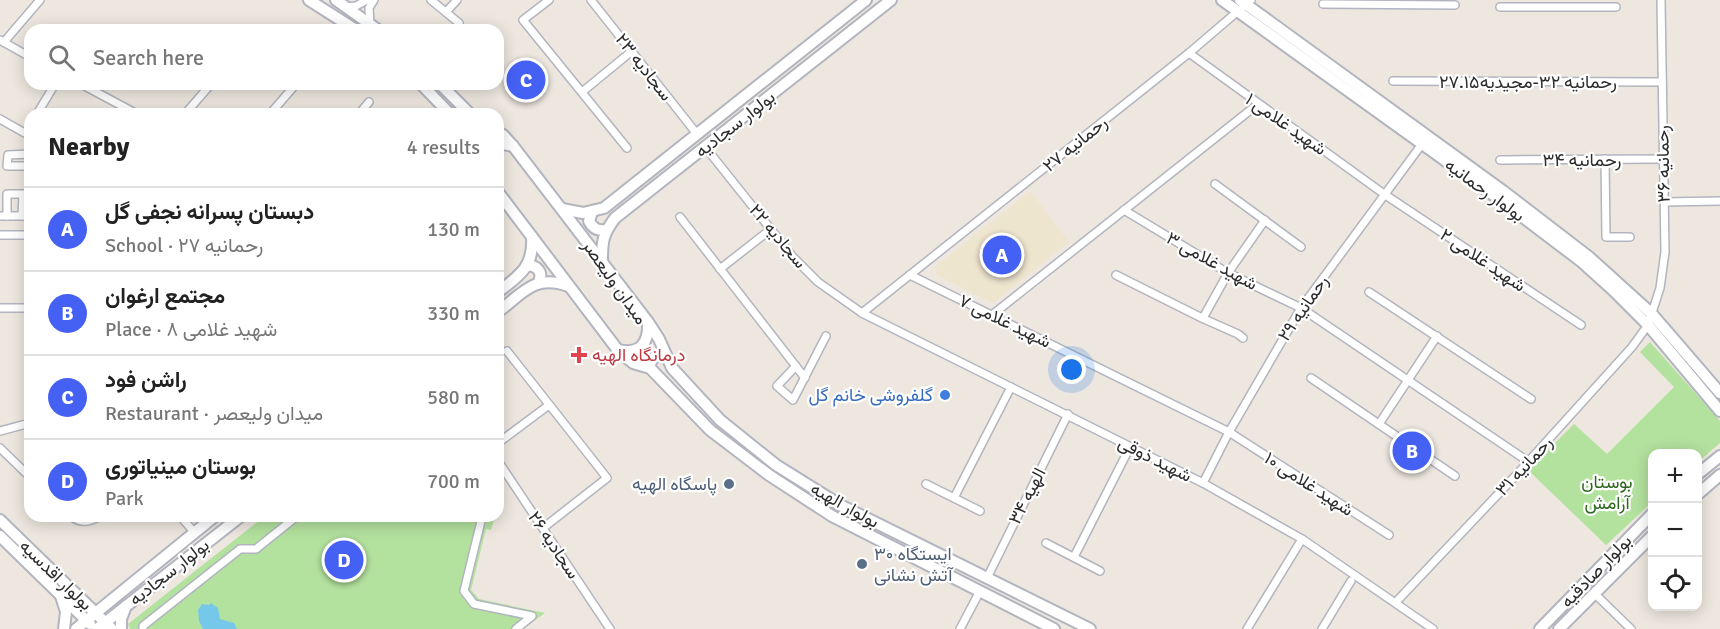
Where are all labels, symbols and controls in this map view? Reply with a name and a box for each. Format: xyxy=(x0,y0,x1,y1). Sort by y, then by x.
search box xyxy=(24,24,504,90)
street label: سجادیه ۲۳ xyxy=(611,29,677,105)
icon: search xyxy=(45,41,78,74)
text: Search here xyxy=(93,44,204,71)
pin: C xyxy=(506,58,546,103)
street label: رحمانیه ۳۲-مجیدیه۲۷.۱۵ xyxy=(1439,71,1617,93)
street label: بولوار سجادیه xyxy=(691,86,779,162)
street label: شهید غلامی ۱ xyxy=(1241,88,1331,160)
street label: رحمانیه ۲۷ xyxy=(1038,111,1112,177)
street label: رحمانیه ۳۶ xyxy=(1651,125,1675,203)
text: Nearby xyxy=(48,131,129,163)
text: 4 results xyxy=(407,135,480,160)
street label: رحمانیه ۳۴ xyxy=(1543,149,1621,171)
street label: بولوار رحمانیه xyxy=(1441,154,1529,226)
text: دبستان پسرانه نجفی گل xyxy=(105,198,314,225)
street label: سجادیه ۲۲ xyxy=(745,199,811,273)
text: A xyxy=(61,217,74,242)
text: 130 m xyxy=(427,217,480,242)
street label: شهید غلامی ۲ xyxy=(1436,223,1530,297)
street label: شهید غلامی ۳ xyxy=(1163,227,1261,295)
pin: A xyxy=(982,232,1022,278)
text: School · رحمانیه ۲۷ xyxy=(105,233,263,258)
street label: میدان ولیعصر xyxy=(577,235,652,329)
street label: رحمانیه ۲۹ xyxy=(1273,271,1333,345)
text: مجتمع ارغوان xyxy=(105,282,225,309)
street label: شهید غلامی ۷ xyxy=(955,289,1055,353)
text: B xyxy=(61,301,74,326)
text: 330 m xyxy=(427,301,480,326)
text: Place · شهید غلامی ۸ xyxy=(105,317,277,342)
place label: درمانگاه الهیه xyxy=(592,344,685,366)
marker: درمانگاه الهیه xyxy=(570,346,588,364)
your location xyxy=(1057,355,1086,384)
text: راشن فود xyxy=(105,366,187,393)
place label: گلفروشی خانم گل xyxy=(808,384,933,407)
text: C xyxy=(61,385,74,410)
text: 580 m xyxy=(427,385,480,410)
marker: گلفروشی خانم گل xyxy=(938,388,952,402)
text: Restaurant · میدان ولیعصر xyxy=(105,401,323,426)
pin: B xyxy=(1392,428,1432,474)
street label: شهید ذوقی xyxy=(1114,431,1196,487)
street label: رحمانیه ۳۱ xyxy=(1491,431,1557,501)
street label: شهید غلامی ۱۰ xyxy=(1260,447,1358,521)
map controls xyxy=(1648,449,1702,611)
button: + xyxy=(1648,449,1702,503)
text: بوستان مینیاتوری xyxy=(105,453,256,480)
street label: الهیه ۳۴ xyxy=(1004,464,1050,528)
text: D xyxy=(61,469,74,494)
text: 700 m xyxy=(427,469,480,494)
park label: بوستان آرامش xyxy=(1581,471,1633,514)
place label: پاسگاه الهیه xyxy=(632,473,717,496)
marker: پاسگاه الهیه xyxy=(722,477,736,491)
street label: بولوار الهیه xyxy=(807,477,883,533)
text: Park xyxy=(105,486,143,511)
button: − xyxy=(1648,503,1702,557)
street label: سجادیه ۲۶ xyxy=(523,507,585,583)
street label: بولوار صادقیه xyxy=(1556,530,1636,612)
street label: بولوار سجادیه xyxy=(125,534,213,610)
street label: بولوار اقدسیه xyxy=(15,535,97,615)
pin: D xyxy=(324,538,364,582)
place label: ایستگاه ۳۰ آتش نشانی xyxy=(874,543,954,586)
marker: ایستگاه ۳۰ آتش نشانی xyxy=(855,557,869,571)
button: locate xyxy=(1648,557,1702,611)

